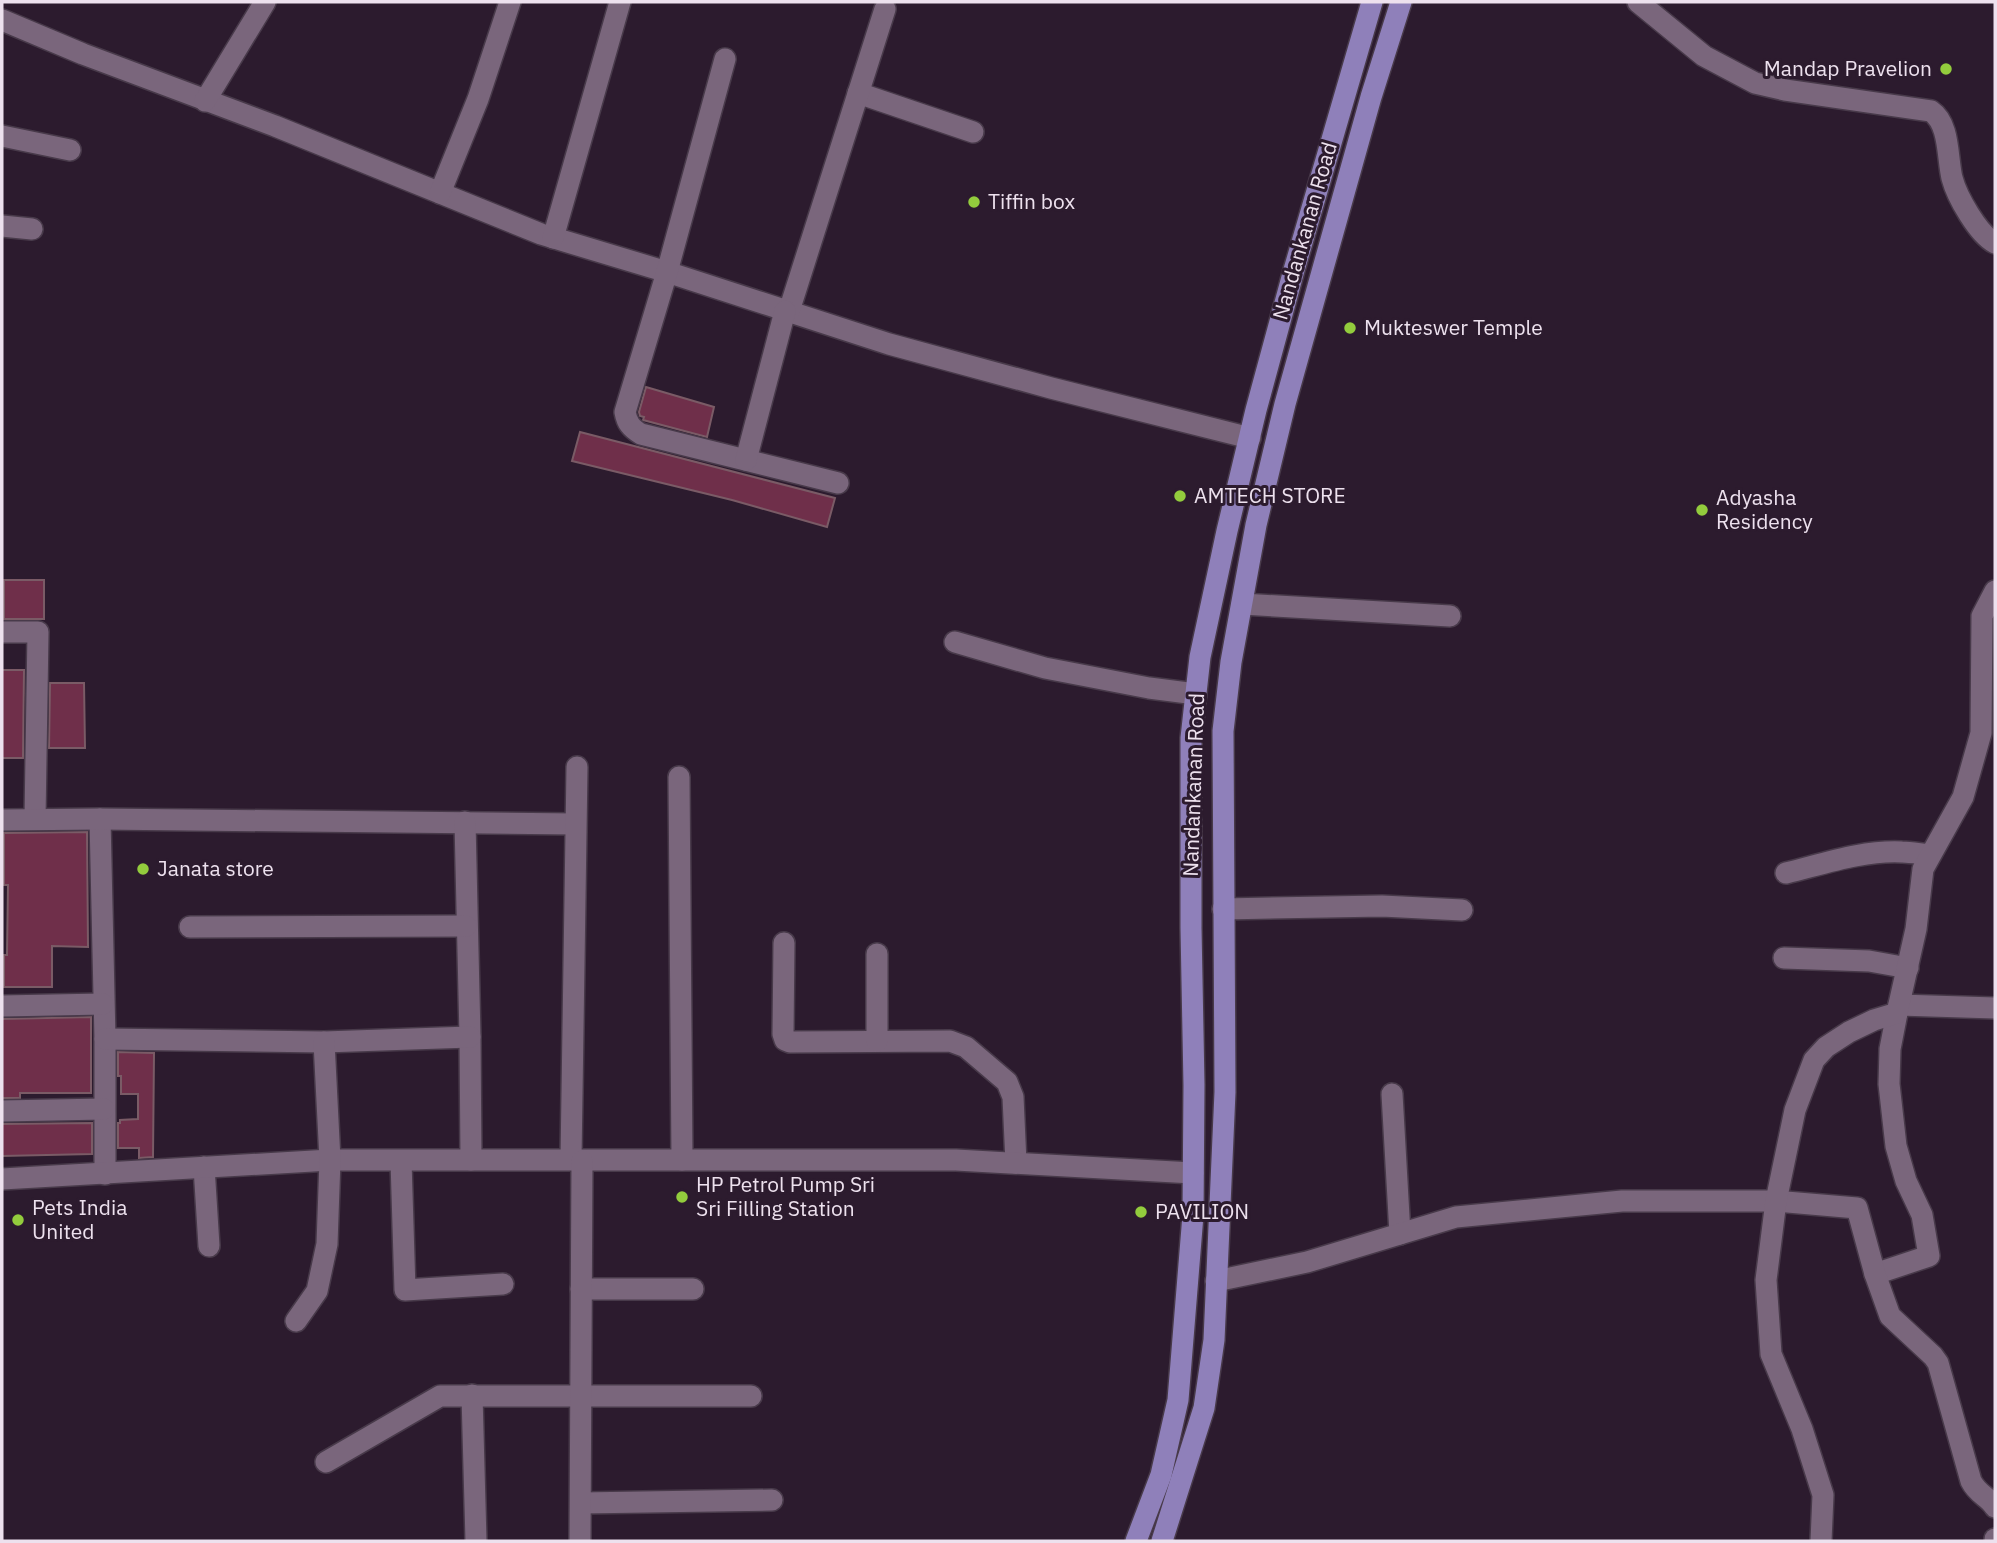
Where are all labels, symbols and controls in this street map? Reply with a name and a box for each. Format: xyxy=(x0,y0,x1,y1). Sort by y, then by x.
place label: Mandap Pravelion xyxy=(1764,54,1932,82)
marker: Mandap Pravelion xyxy=(1938,61,1954,77)
street label: Nandankanan Road xyxy=(1265,139,1343,323)
place label: Tiffin box xyxy=(988,187,1076,215)
marker: Tiffin box xyxy=(966,194,982,210)
place label: Mukteswer Temple xyxy=(1364,313,1543,341)
marker: Mukteswer Temple xyxy=(1342,320,1358,336)
place label: AMTECH STORE xyxy=(1194,481,1346,509)
place label: Adyasha Residency xyxy=(1716,483,1813,535)
marker: AMTECH STORE xyxy=(1172,488,1188,504)
marker: Adyasha Residency xyxy=(1694,502,1710,518)
street label: Nandankanan Road xyxy=(1176,693,1210,877)
place label: Janata store xyxy=(157,854,274,882)
marker: Janata store xyxy=(135,861,151,877)
place label: HP Petrol Pump Sri Sri Filling Station xyxy=(696,1170,875,1222)
marker: HP Petrol Pump Sri Sri Filling Station xyxy=(674,1189,690,1205)
place label: Pets India United xyxy=(32,1193,127,1245)
place label: PAVILION xyxy=(1155,1197,1249,1225)
marker: PAVILION xyxy=(1133,1204,1149,1220)
marker: Pets India United xyxy=(10,1212,26,1228)

